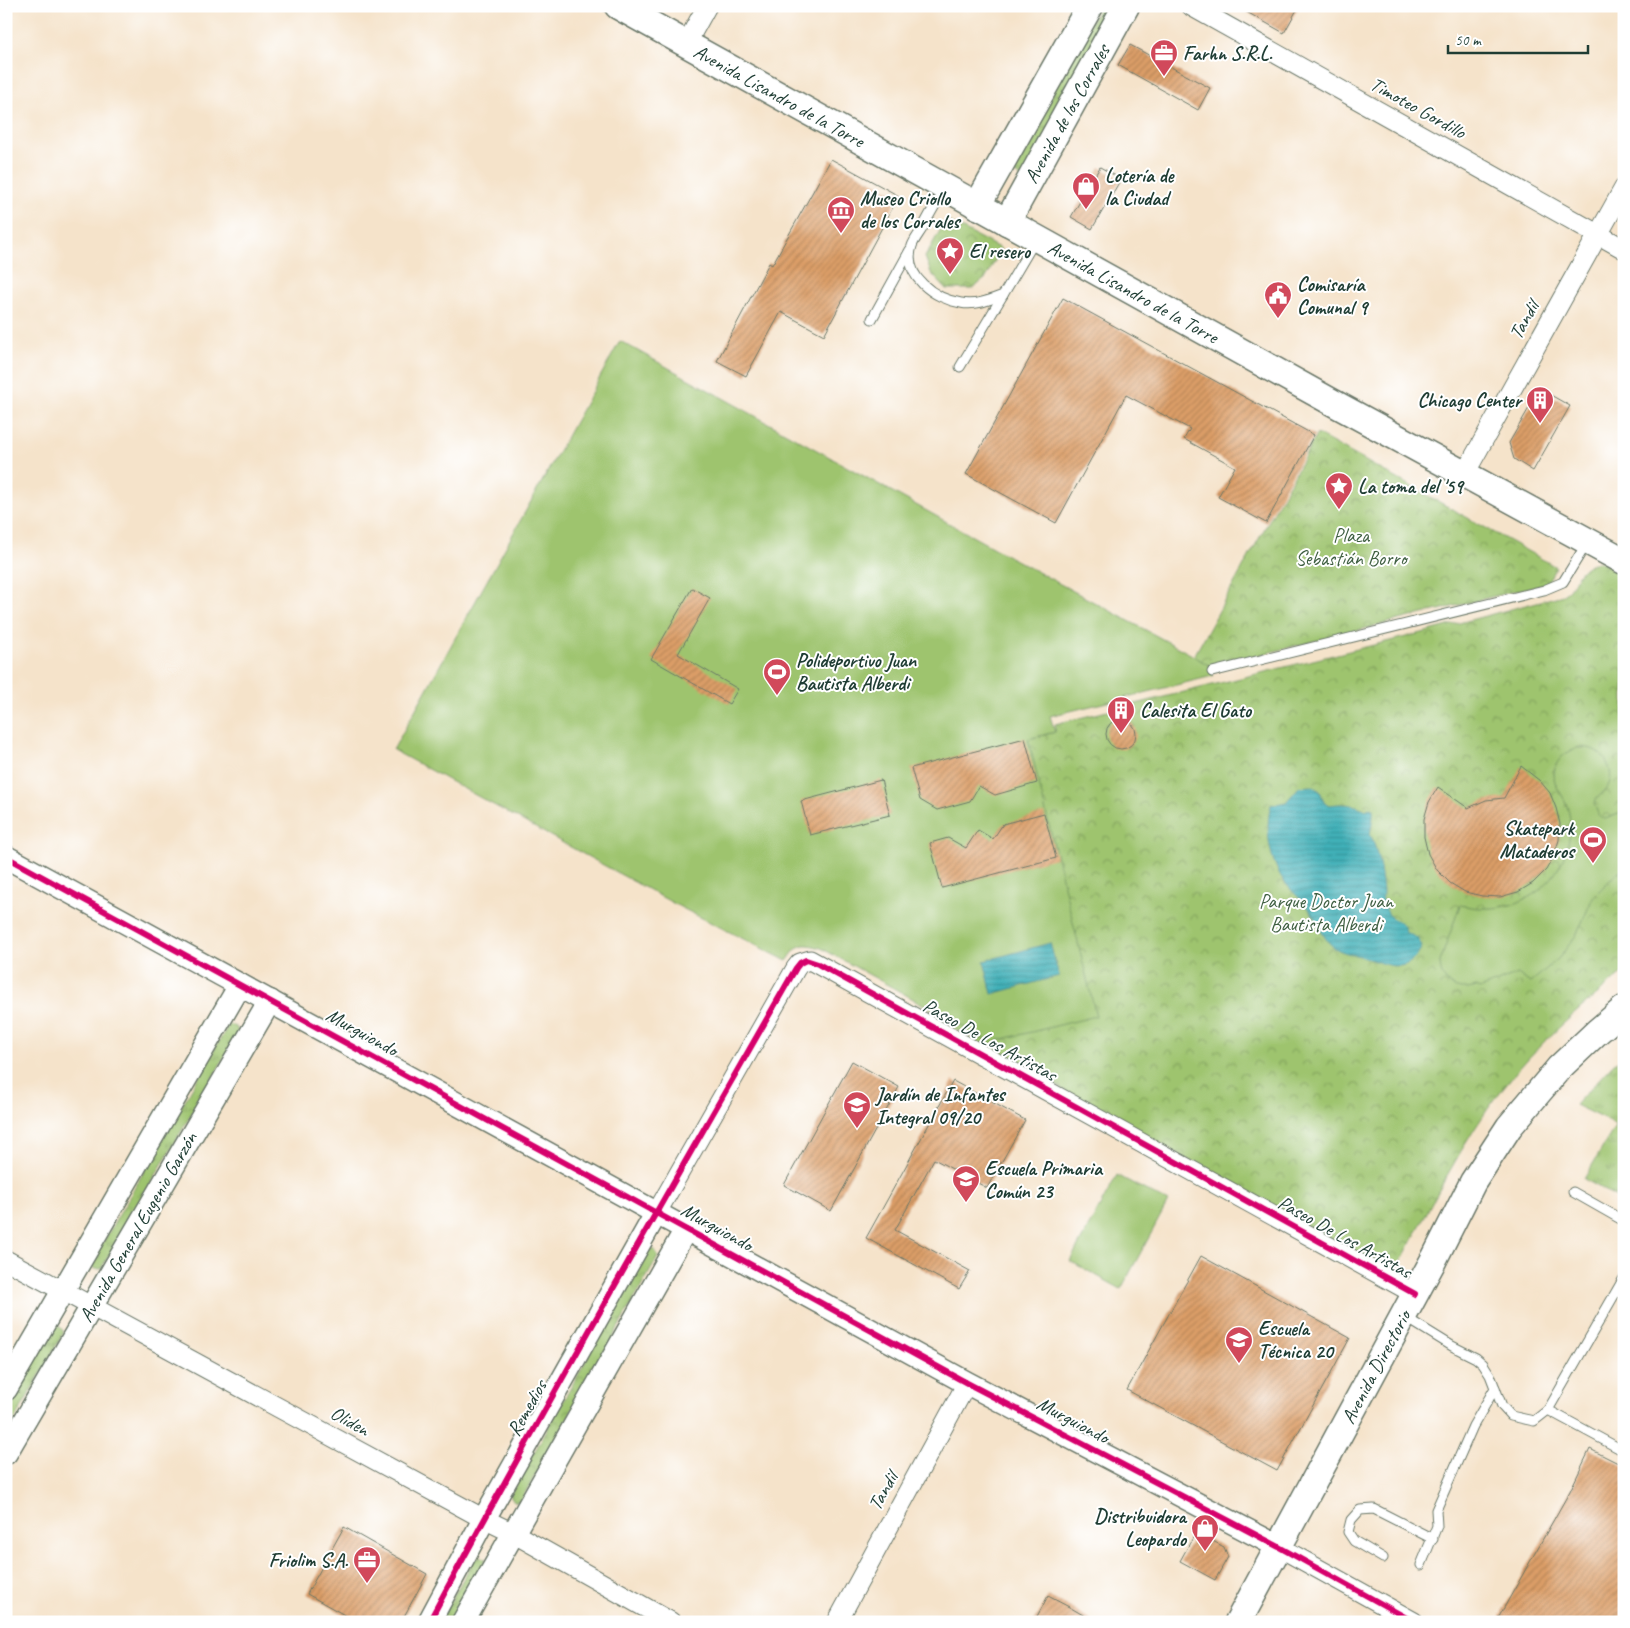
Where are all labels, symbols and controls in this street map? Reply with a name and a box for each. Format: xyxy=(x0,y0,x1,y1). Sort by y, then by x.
scale bar xyxy=(1448,22,1588,54)
text: 50 m xyxy=(1455,31,1482,50)
office icon: Farhn S.R.L. xyxy=(1149,38,1179,77)
street label: Avenida Lisandro de la Torre xyxy=(689,39,870,154)
street label: Avenida de los Corrales xyxy=(1019,39,1116,188)
place label: Farhn S.R.L. xyxy=(1183,41,1273,66)
street label: Timoteo Gordillo xyxy=(1366,71,1471,145)
place label: Lotería de la Ciudad xyxy=(1105,163,1175,211)
shop icon: Lotería de la Ciudad xyxy=(1071,171,1101,210)
place label: Museo Criollo de los Corrales xyxy=(860,186,962,234)
museum icon: Museo Criollo de los Corrales xyxy=(826,195,856,234)
street label: Avenida Lisandro de la Torre xyxy=(1043,235,1224,350)
place icon: El resero xyxy=(935,236,965,275)
place label: El resero xyxy=(969,239,1032,264)
place label: Comisaría Comunal 9 xyxy=(1297,272,1370,320)
public building icon: Comisaría Comunal 9 xyxy=(1263,280,1293,319)
street label: Tandil xyxy=(1503,293,1546,344)
building icon: Chicago Center xyxy=(1525,385,1555,424)
place label: Chicago Center xyxy=(1417,388,1524,413)
place icon: La toma del '59 xyxy=(1324,471,1354,510)
place label: La toma del '59 xyxy=(1358,474,1465,499)
park label: Plaza Sebastián Borro xyxy=(1295,523,1409,571)
place label: Polideportivo Juan Bautista Alberdi xyxy=(796,648,917,696)
sports icon: Polideportivo Juan Bautista Alberdi xyxy=(762,657,792,696)
building icon: Calesita El Gato xyxy=(1106,695,1136,734)
place label: Calesita El Gato xyxy=(1140,698,1253,723)
place label: Skatepark Mataderos xyxy=(1500,816,1576,864)
sports icon: Skatepark Mataderos xyxy=(1578,825,1608,864)
park label: Parque Doctor Juan Bautista Alberdi xyxy=(1259,889,1394,937)
street label: Paseo De Los Artistas xyxy=(919,993,1063,1088)
street label: Murguiondo xyxy=(322,1002,404,1063)
place label: Jardín de Infantes Integral 09/20 xyxy=(874,1082,1007,1130)
school or university icon: Jardín de Infantes Integral 09/20 xyxy=(842,1090,872,1129)
street label: Avenida General Eugenio Garzón xyxy=(73,1127,203,1327)
place label: Escuela Primaria Común 23 xyxy=(985,1156,1104,1204)
school or university icon: Escuela Primaria Común 23 xyxy=(951,1164,981,1203)
street label: Paseo De Los Artistas xyxy=(1274,1190,1418,1285)
street label: Murguiondo xyxy=(677,1197,759,1258)
street label: Avenida Directorio xyxy=(1336,1304,1417,1428)
place label: Escuela Técnica 20 xyxy=(1258,1316,1335,1364)
school or university icon: Escuela Técnica 20 xyxy=(1224,1325,1254,1364)
street label: Remedios xyxy=(501,1374,554,1440)
street label: Murguiondo xyxy=(1033,1391,1115,1450)
street label: Oliden xyxy=(326,1400,375,1442)
street label: Tandil xyxy=(862,1464,905,1515)
place label: Distribuidora Leopardo xyxy=(1094,1504,1188,1552)
shop icon: Distribuidora Leopardo xyxy=(1190,1513,1220,1552)
office icon: Friolim S.A. xyxy=(352,1545,382,1584)
place label: Friolim S.A. xyxy=(269,1548,349,1573)

